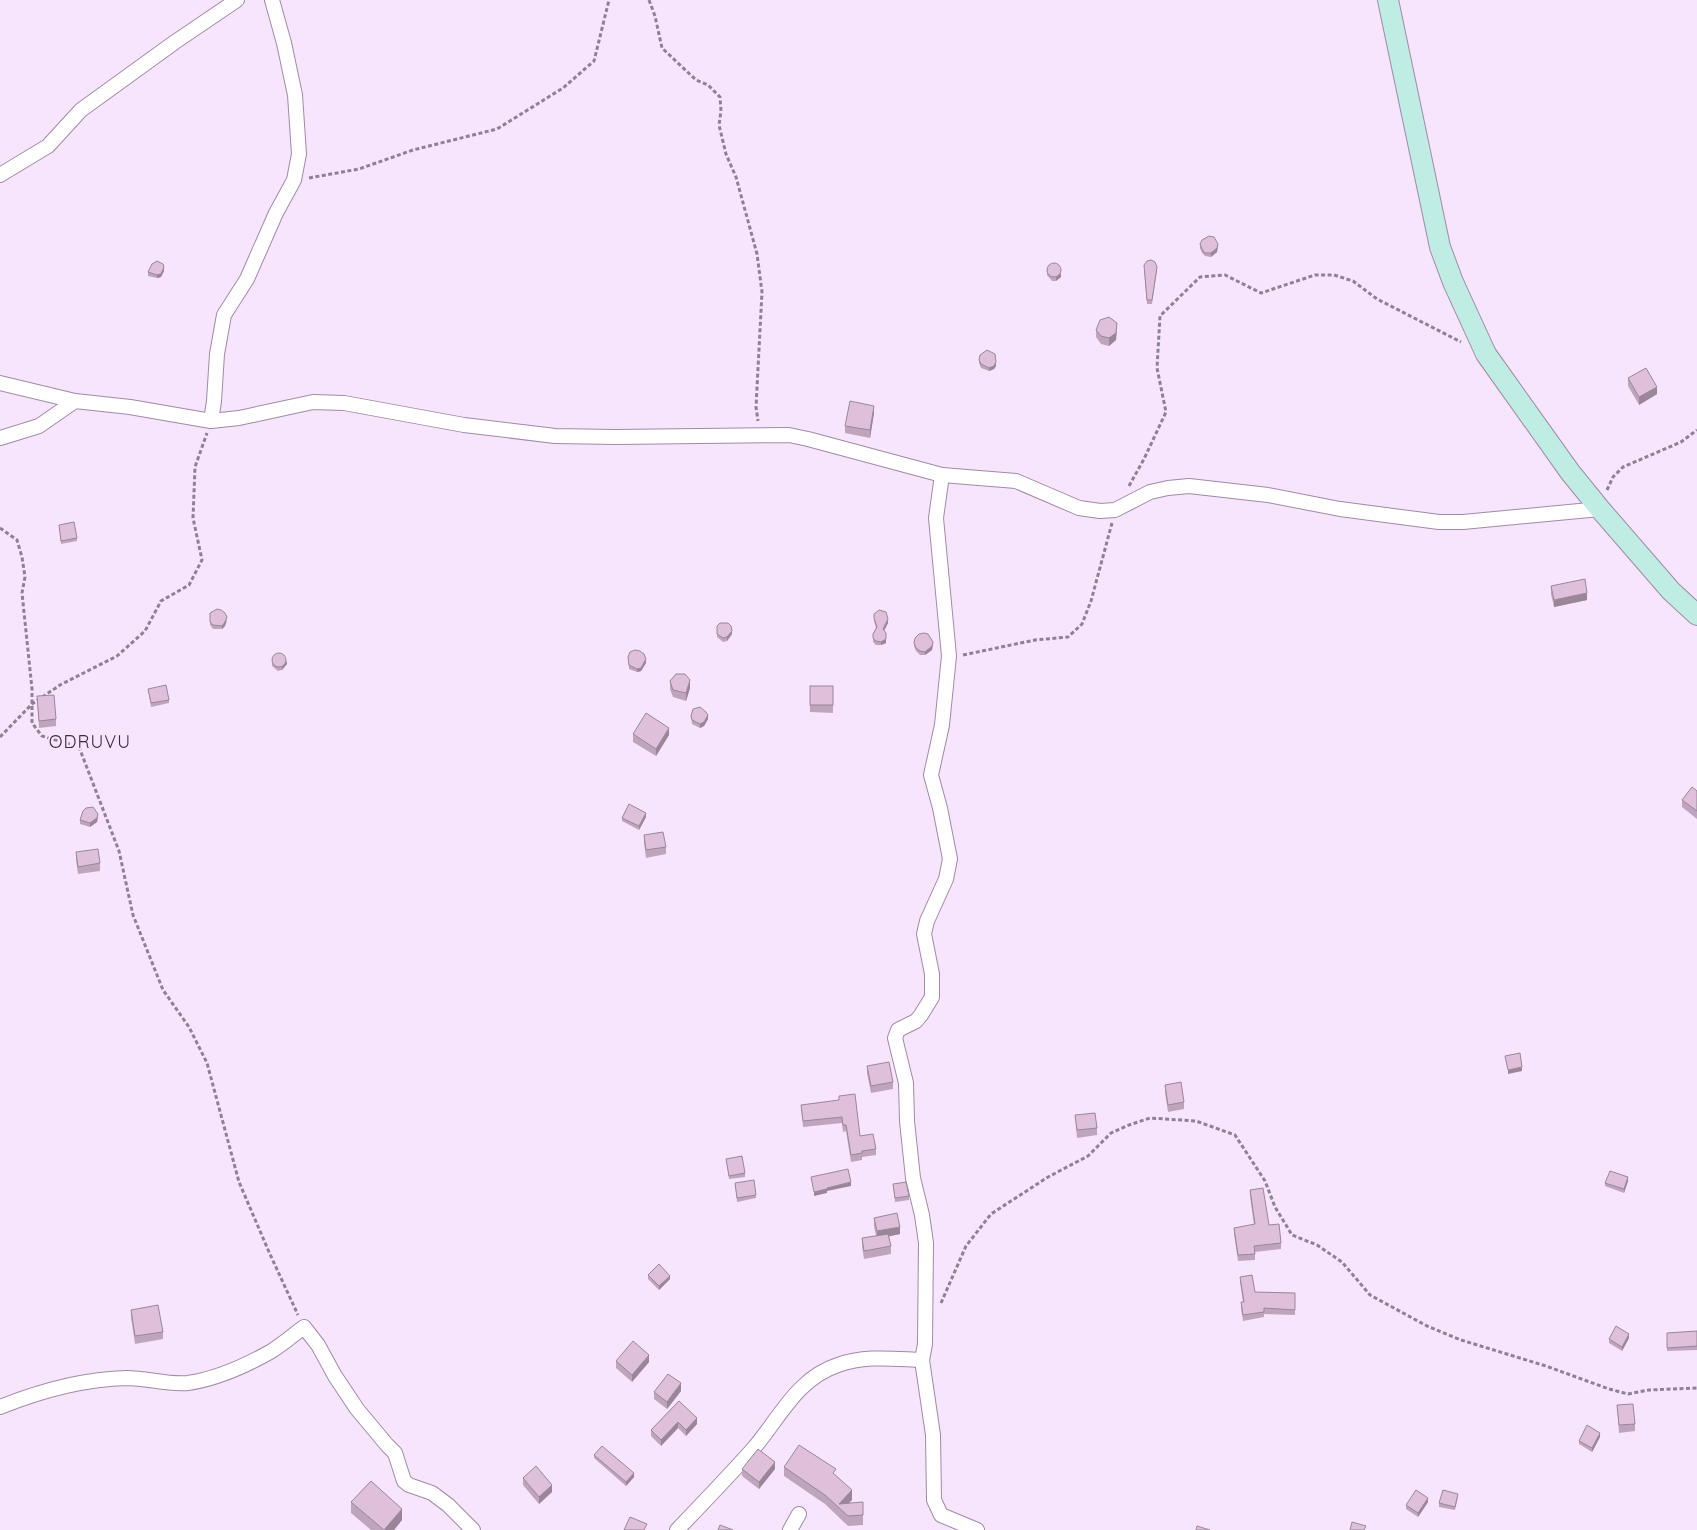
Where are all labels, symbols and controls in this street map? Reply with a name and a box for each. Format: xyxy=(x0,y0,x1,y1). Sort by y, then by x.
district label: ODRUVU xyxy=(49,730,131,753)

